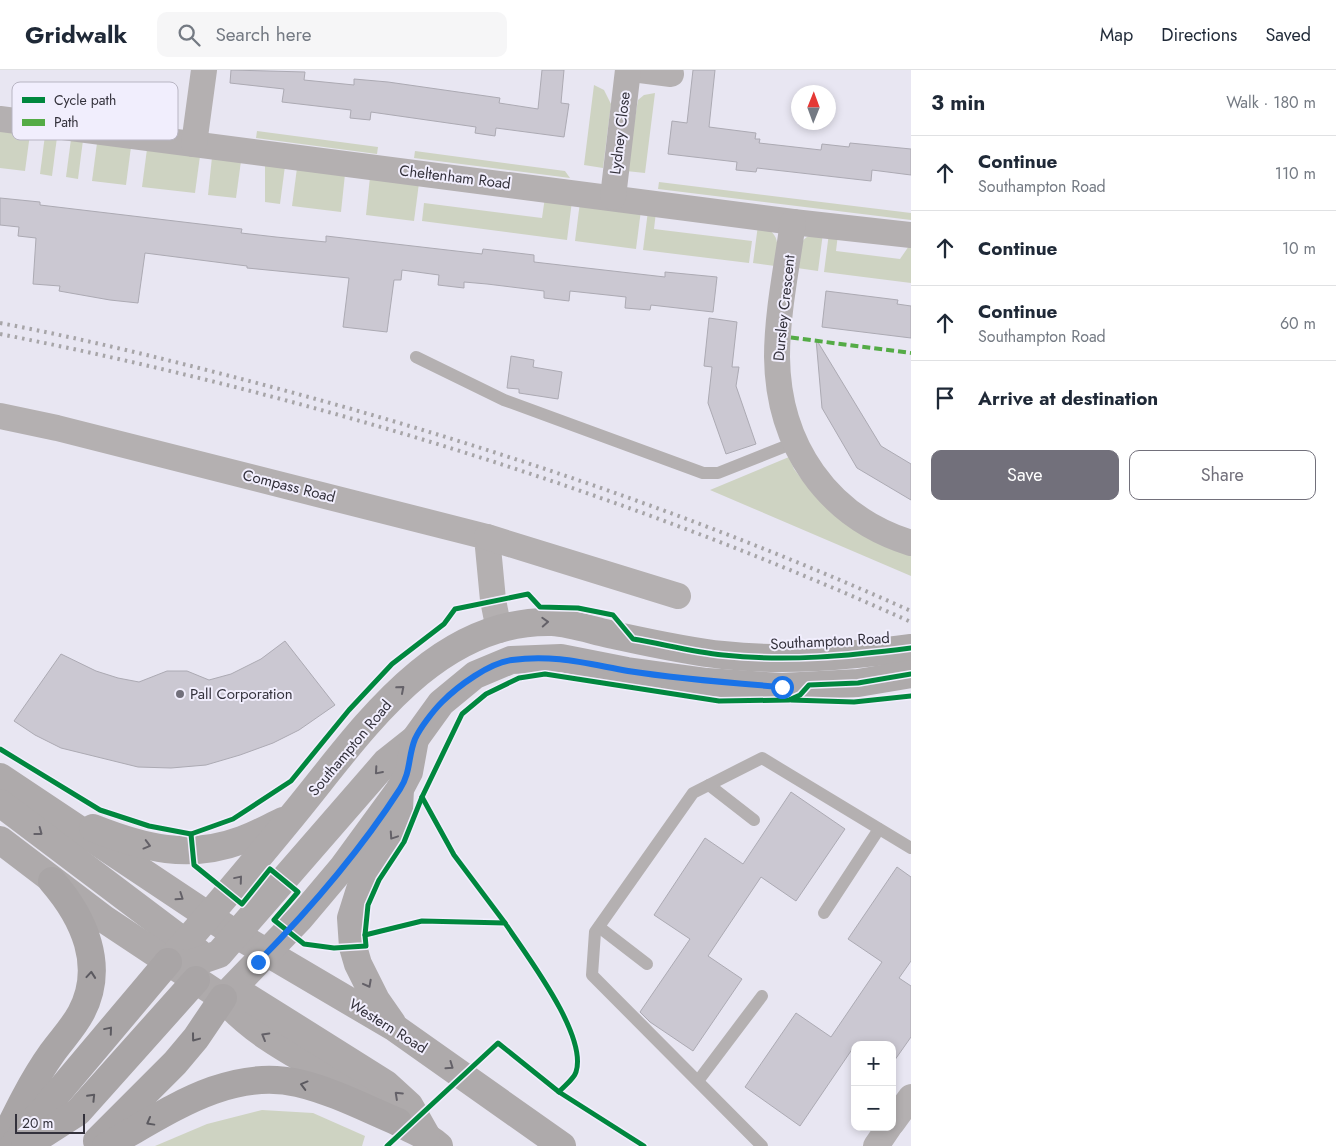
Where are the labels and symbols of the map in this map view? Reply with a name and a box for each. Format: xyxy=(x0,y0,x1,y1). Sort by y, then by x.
legend xyxy=(12,82,178,140)
north arrow xyxy=(791,85,836,130)
text: Cycle path xyxy=(54,90,116,110)
street label: Lydney Close xyxy=(604,90,636,176)
text: Path xyxy=(54,112,79,132)
street label: Cheltenham Road xyxy=(398,159,512,195)
street label: Dursley Crescent xyxy=(767,253,801,362)
street label: Compass Road xyxy=(240,464,338,508)
one-way arrow xyxy=(541,617,549,628)
street label: Southampton Road xyxy=(770,627,890,655)
route start xyxy=(771,676,794,699)
place label: Pall Corporation xyxy=(190,683,293,705)
one-way arrow xyxy=(396,686,405,695)
marker: Pall Corporation xyxy=(174,688,186,700)
street label: Southampton Road xyxy=(303,695,397,801)
one-way arrow xyxy=(375,765,384,774)
one-way arrow xyxy=(33,827,42,835)
one-way arrow xyxy=(390,831,400,840)
one-way arrow xyxy=(143,840,151,850)
one-way arrow xyxy=(233,876,242,885)
one-way arrow xyxy=(174,891,183,901)
route end xyxy=(247,951,270,974)
one-way arrow xyxy=(86,970,97,978)
one-way arrow xyxy=(362,979,372,988)
street label: Western Road xyxy=(345,993,431,1059)
one-way arrow xyxy=(103,1027,112,1036)
one-way arrow xyxy=(192,1032,201,1042)
one-way arrow xyxy=(262,1033,271,1043)
one-way arrow xyxy=(444,1060,454,1069)
one-way arrow xyxy=(299,1080,308,1091)
one-way arrow xyxy=(395,1092,404,1101)
one-way arrow xyxy=(87,1094,96,1103)
scale bar xyxy=(15,1111,85,1134)
one-way arrow xyxy=(147,1115,156,1125)

